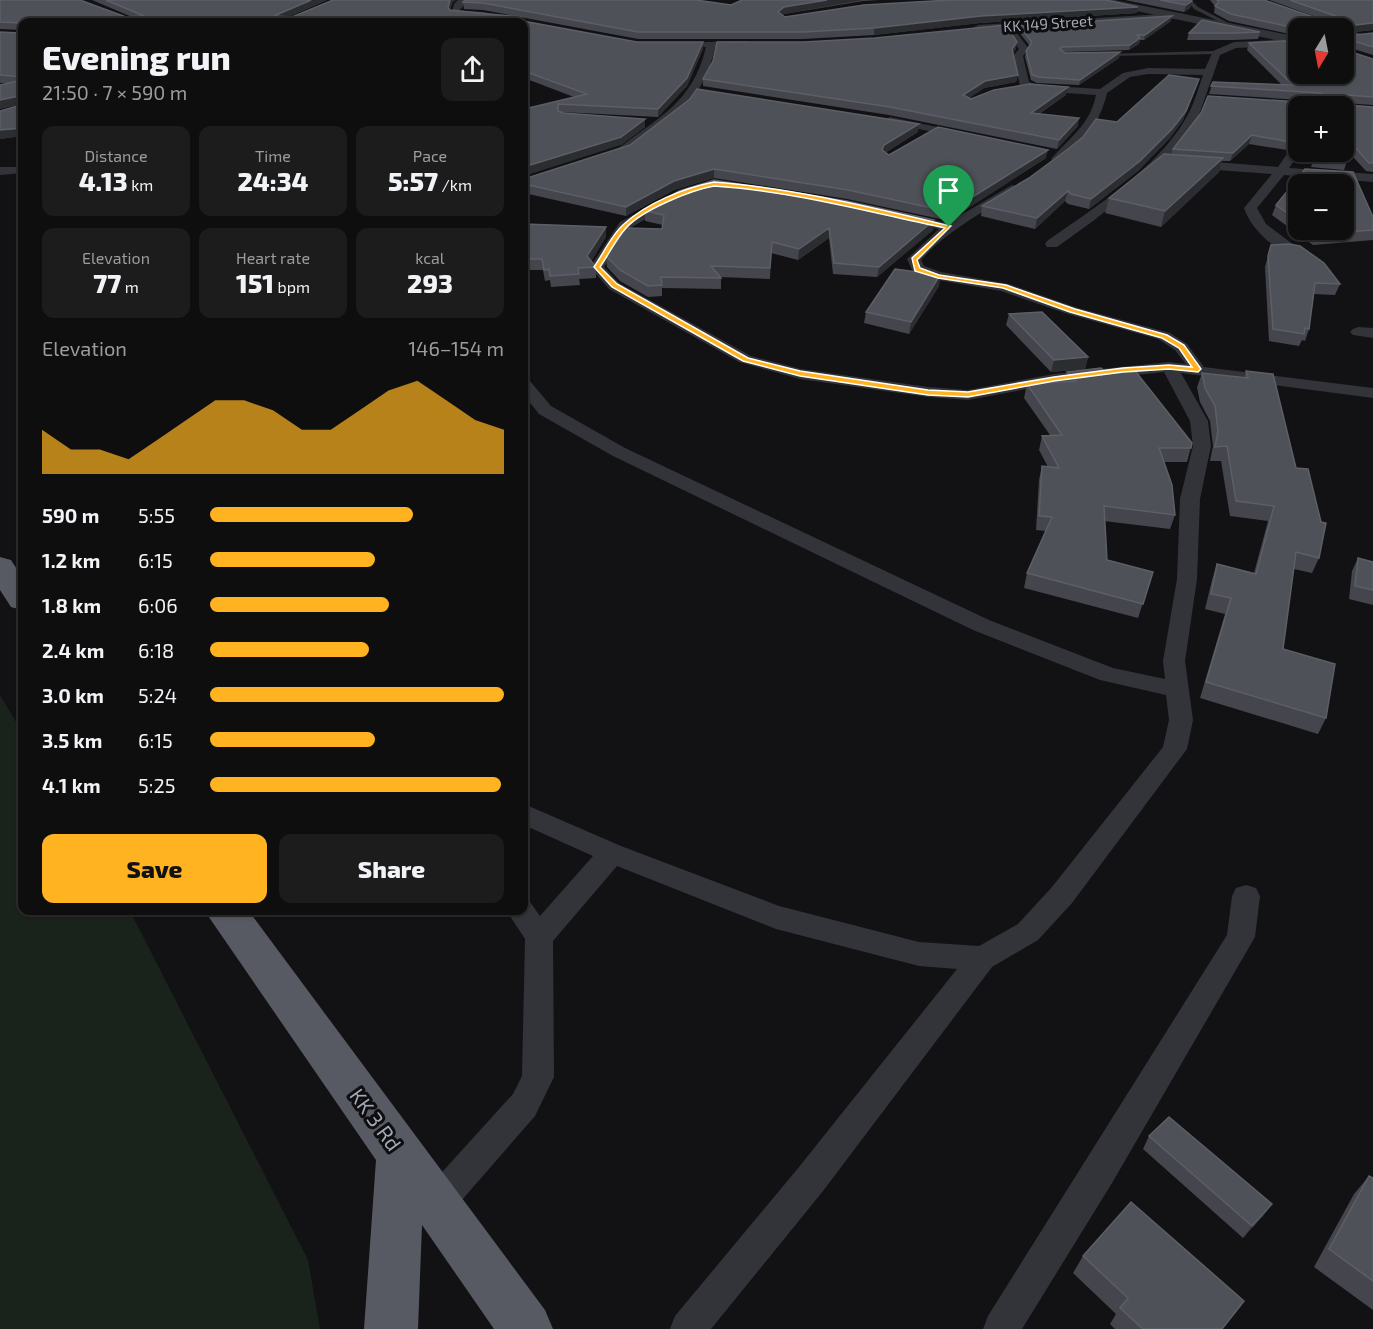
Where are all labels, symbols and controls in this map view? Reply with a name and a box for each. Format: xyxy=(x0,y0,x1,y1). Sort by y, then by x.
street label: KK 149 Street xyxy=(1003,11,1094,35)
north arrow xyxy=(1288,18,1354,84)
map controls xyxy=(1288,18,1354,240)
text: Evening run xyxy=(42,37,231,77)
button: share xyxy=(441,38,504,101)
text: 21:50 · 7 × 590 m xyxy=(42,80,187,104)
button: + xyxy=(1288,96,1354,162)
text: Distance xyxy=(84,146,148,165)
text: Time xyxy=(255,146,291,165)
text: Pace xyxy=(413,146,447,165)
text: 4.13 xyxy=(79,165,128,196)
text: 24:34 xyxy=(238,165,308,196)
text: 5:57 xyxy=(388,165,438,196)
pin xyxy=(923,165,974,227)
icon: arrive xyxy=(932,174,965,207)
button: − xyxy=(1288,174,1354,240)
text: km xyxy=(128,175,153,194)
text: /km xyxy=(438,175,472,194)
text: Elevation xyxy=(82,248,150,267)
text: Heart rate xyxy=(236,248,310,267)
text: kcal xyxy=(415,248,445,267)
text: 77 xyxy=(93,267,121,298)
text: 151 xyxy=(236,267,274,298)
text: 293 xyxy=(407,267,453,298)
text: m xyxy=(121,277,139,296)
text: bpm xyxy=(274,277,310,296)
text: Elevation xyxy=(42,336,127,360)
text: 146–154 m xyxy=(408,336,504,360)
text: 590 m xyxy=(42,503,99,527)
text: 5:55 xyxy=(138,503,175,527)
text: 1.2 km xyxy=(42,548,100,572)
text: 6:15 xyxy=(138,548,173,572)
text: 1.8 km xyxy=(42,593,101,617)
text: 6:06 xyxy=(138,593,178,617)
text: 2.4 km xyxy=(42,638,104,662)
text: 6:18 xyxy=(138,638,174,662)
text: 3.0 km xyxy=(42,683,104,707)
text: 5:24 xyxy=(138,683,177,707)
text: 3.5 km xyxy=(42,728,102,752)
text: 6:15 xyxy=(138,728,173,752)
text: 4.1 km xyxy=(42,773,101,797)
text: 5:25 xyxy=(138,773,175,797)
button: Save xyxy=(42,834,267,903)
button: Share xyxy=(279,834,504,903)
street label: KK 3 Rd xyxy=(345,1083,407,1155)

